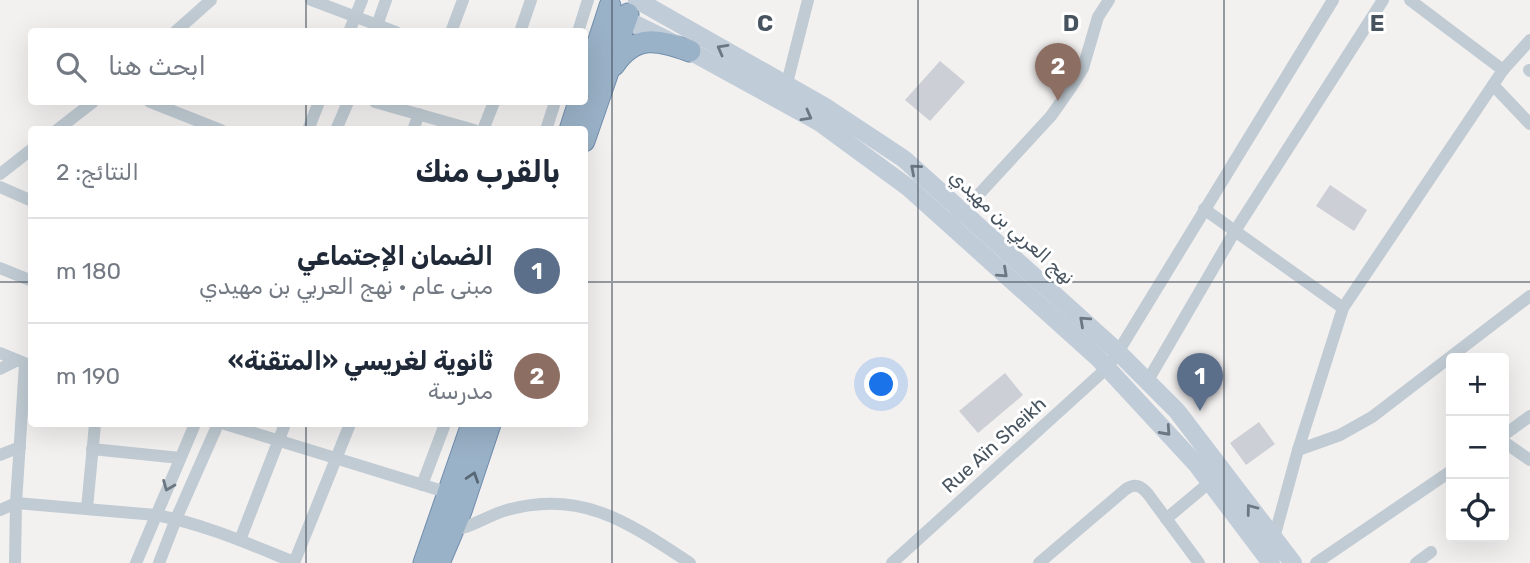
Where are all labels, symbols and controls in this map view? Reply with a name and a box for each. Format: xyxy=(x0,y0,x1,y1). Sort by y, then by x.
text: C xyxy=(757,9,773,37)
text: D xyxy=(1063,9,1079,37)
text: E xyxy=(1370,9,1384,37)
search box xyxy=(28,28,588,105)
pin: 2 xyxy=(1035,43,1081,101)
one-way arrow xyxy=(717,44,730,57)
icon: search xyxy=(52,48,90,86)
text: ابحث هنا xyxy=(108,51,206,82)
one-way arrow xyxy=(799,108,812,121)
text: بالقرب منك xyxy=(415,154,560,190)
text: النتائج: 2 xyxy=(56,158,139,186)
one-way arrow xyxy=(910,165,923,177)
street label: نهج العربي بن مهيدي xyxy=(943,165,1079,291)
text: الضمان الإجتماعي xyxy=(297,241,493,272)
text: 180 m xyxy=(56,257,121,285)
text: 1 xyxy=(531,257,543,285)
one-way arrow xyxy=(995,264,1008,277)
text: مبنى عام · نهج العربي بن مهيدي xyxy=(199,272,493,300)
one-way arrow xyxy=(1079,317,1092,329)
text: ثانوية لغريسي «المتقنة» xyxy=(228,346,493,377)
pin: 1 xyxy=(1177,353,1223,411)
map controls xyxy=(1446,353,1509,542)
button: + xyxy=(1446,353,1509,416)
text: 190 m xyxy=(56,362,120,390)
text: 2 xyxy=(530,362,544,390)
your location xyxy=(864,367,898,401)
text: مدرسة xyxy=(428,377,493,405)
street label: Rue Aïn Sheikh xyxy=(937,392,1051,498)
button: − xyxy=(1446,416,1509,479)
one-way arrow xyxy=(1158,423,1171,436)
one-way arrow xyxy=(465,471,479,483)
button: locate xyxy=(1446,479,1509,542)
one-way arrow xyxy=(162,480,176,492)
one-way arrow xyxy=(1247,504,1260,517)

